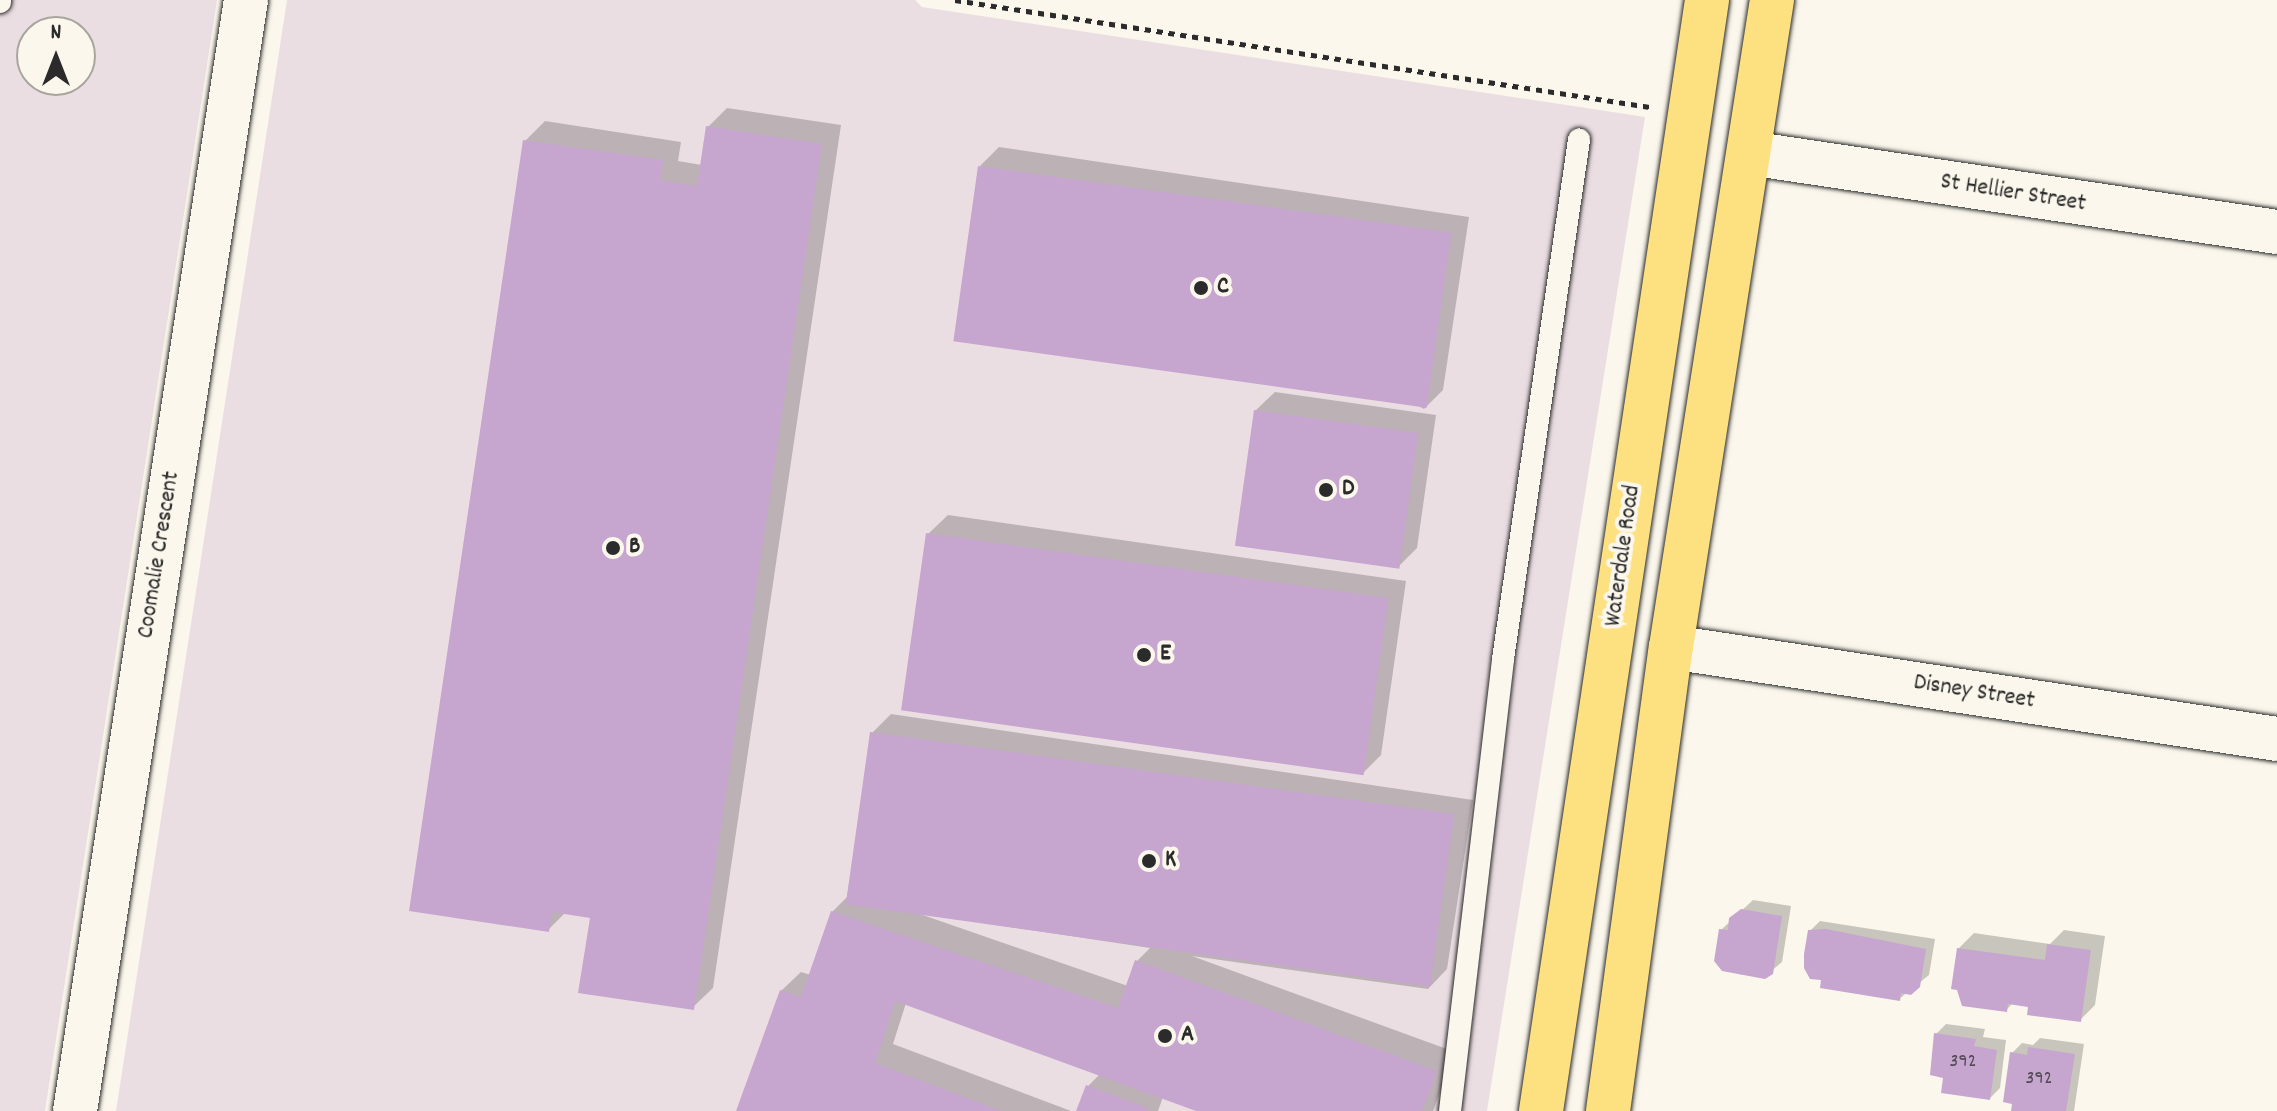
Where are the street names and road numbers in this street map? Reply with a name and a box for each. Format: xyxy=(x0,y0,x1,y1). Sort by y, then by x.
street label: St Hellier Street xyxy=(1938,168,2088,220)
street label: Coomalie Crescent xyxy=(133,469,187,641)
street label: Waterdale Road xyxy=(1600,483,1648,629)
street label: Disney Street xyxy=(1911,669,2037,717)

